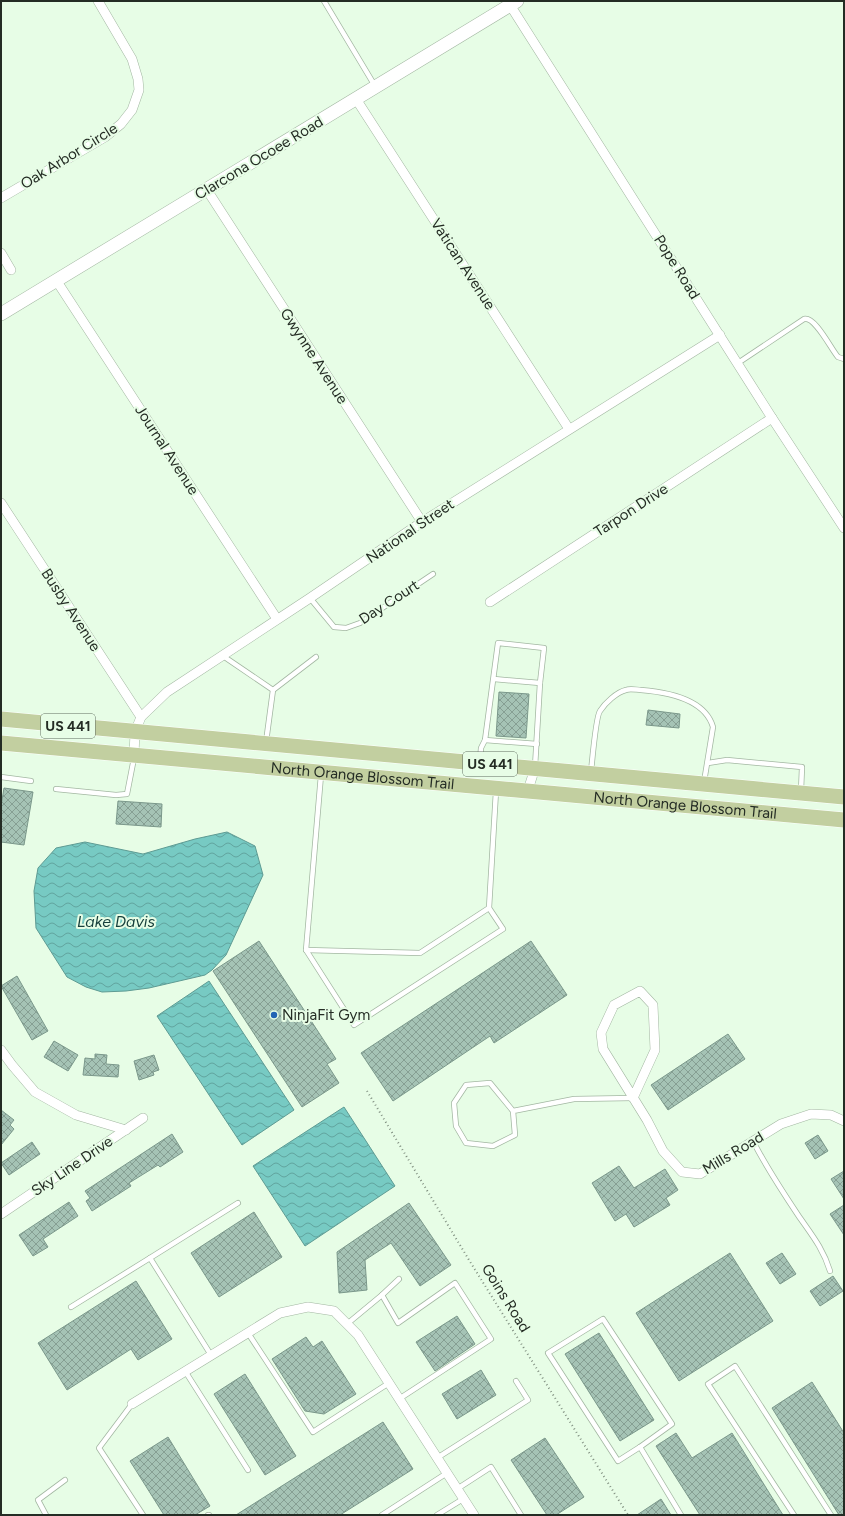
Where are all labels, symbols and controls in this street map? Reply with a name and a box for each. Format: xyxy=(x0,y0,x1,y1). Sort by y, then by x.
street label: Clarcona Ocoee Road xyxy=(192,113,326,203)
street label: Oak Arbor Circle xyxy=(17,119,121,193)
street label: Vatican Avenue xyxy=(427,215,499,313)
street label: Pope Road xyxy=(650,231,704,303)
street label: Gwynne Avenue xyxy=(276,305,352,407)
street label: Journal Avenue xyxy=(131,402,203,498)
street label: Tarpon Drive xyxy=(591,479,671,541)
street label: National Street xyxy=(363,495,458,567)
street label: Busby Avenue xyxy=(37,565,105,655)
street label: Day Court xyxy=(356,576,423,628)
road number: US 441 xyxy=(41,714,95,738)
road number: US 441 xyxy=(463,752,517,776)
street label: North Orange Blossom Trail xyxy=(270,759,455,793)
street label: North Orange Blossom Trail xyxy=(593,788,778,823)
water label: Lake Davis xyxy=(77,912,155,931)
place label: NinjaFit Gym xyxy=(282,1006,370,1024)
marker: NinjaFit Gym xyxy=(269,1010,279,1020)
street label: Mills Road xyxy=(699,1128,767,1178)
street label: Sky Line Drive xyxy=(28,1132,116,1200)
street label: Goins Road xyxy=(478,1261,534,1335)

